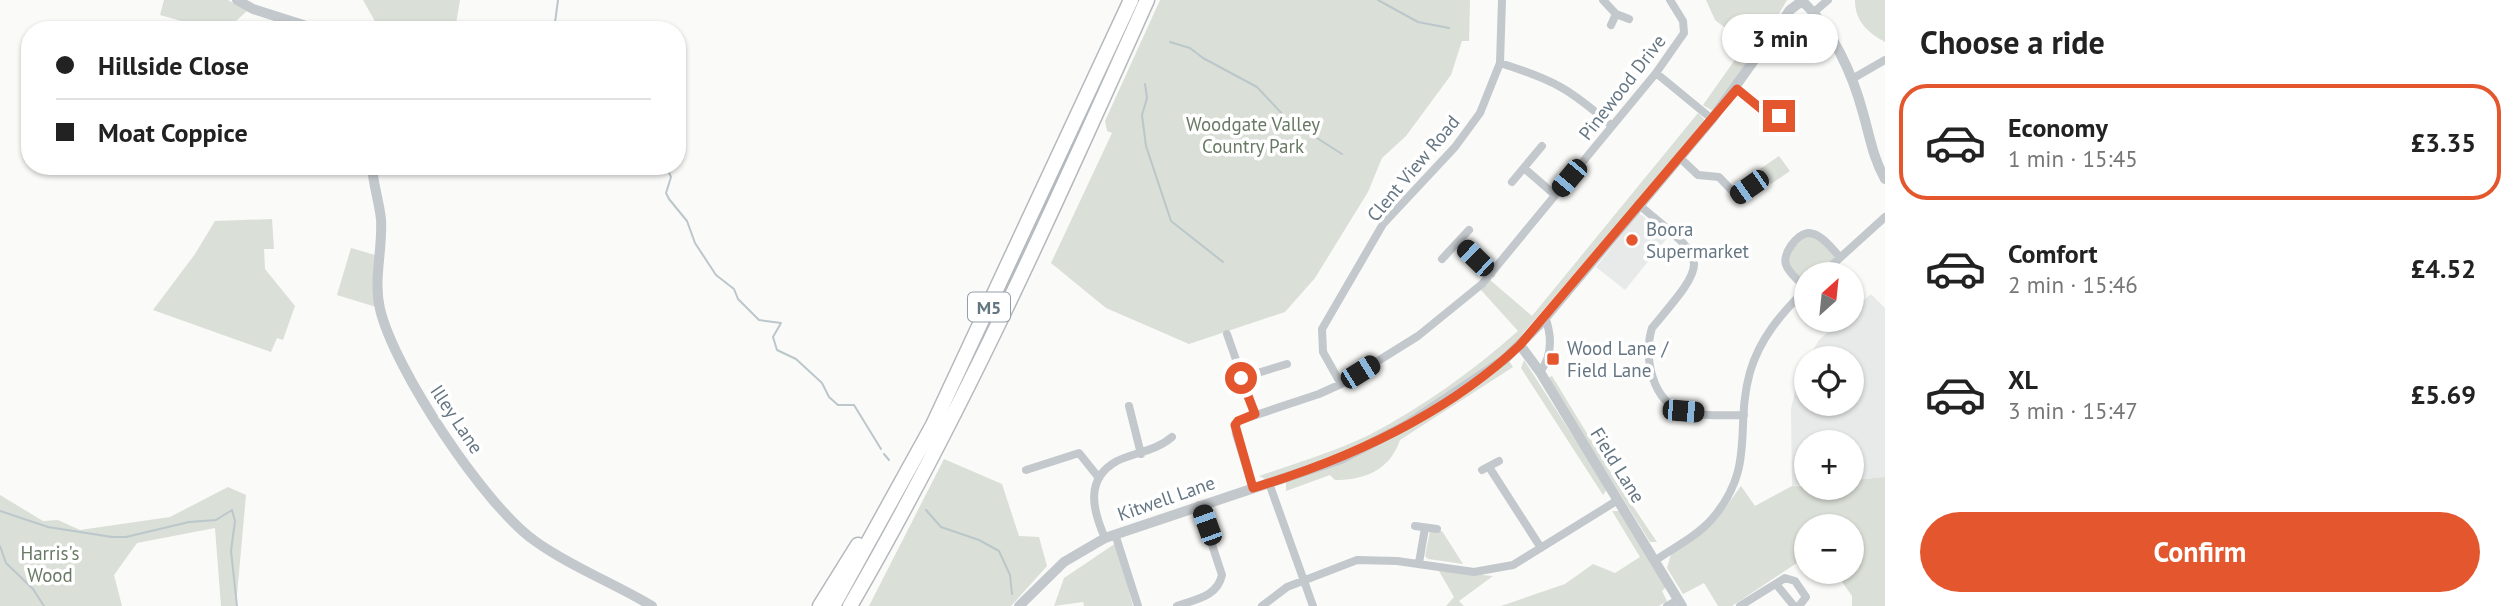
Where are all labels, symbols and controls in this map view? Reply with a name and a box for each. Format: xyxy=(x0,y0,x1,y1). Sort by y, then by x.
callout: 3 min xyxy=(1721,15,1837,64)
text: Choose a ride xyxy=(1920,21,2105,63)
text: 3 min xyxy=(1752,24,1808,53)
street label: Pinewood Drive xyxy=(1573,29,1671,145)
text: Hillside Close xyxy=(98,49,249,82)
route end xyxy=(1763,100,1795,132)
street label: Clent View Road xyxy=(1362,110,1464,226)
icon: car xyxy=(1924,111,1987,174)
text: Economy xyxy=(2008,111,2108,144)
park label: Woodgate Valley Country Park xyxy=(1186,112,1320,158)
text: Moat Coppice xyxy=(98,116,248,149)
text: £3.35 xyxy=(2411,126,2476,159)
text: 1 min · 15:45 xyxy=(2008,144,2138,173)
car xyxy=(1548,155,1591,201)
car xyxy=(1726,166,1773,208)
place label: Boora Supermarket xyxy=(1646,217,1750,263)
marker: Boora Supermarket xyxy=(1624,232,1640,248)
car xyxy=(1453,236,1498,280)
icon: car xyxy=(1924,237,1987,300)
text: Comfort xyxy=(2008,237,2098,270)
text: £4.52 xyxy=(2411,252,2476,285)
north arrow xyxy=(1794,262,1864,332)
map controls xyxy=(1794,262,1864,584)
text: 2 min · 15:46 xyxy=(2008,270,2138,299)
road number: M5 xyxy=(968,292,1010,321)
place label: Wood Lane / Field Lane xyxy=(1567,336,1670,382)
button: locate xyxy=(1794,346,1864,416)
marker: Wood Lane / Field Lane xyxy=(1545,351,1561,367)
car xyxy=(1337,352,1384,392)
route start xyxy=(1225,362,1257,394)
icon: car xyxy=(1924,363,1987,426)
text: XL xyxy=(2008,363,2038,396)
text: £5.69 xyxy=(2411,378,2476,411)
street label: Illey Lane xyxy=(425,380,489,458)
text: 3 min · 15:47 xyxy=(2008,396,2138,425)
car xyxy=(1662,399,1705,423)
street label: Field Lane xyxy=(1585,423,1651,507)
button: + xyxy=(1794,430,1864,500)
street label: Kitwell Lane xyxy=(1114,470,1218,526)
car xyxy=(1190,502,1225,548)
button: Confirm xyxy=(1920,512,2480,592)
button: − xyxy=(1794,514,1864,584)
park label: Harris's Wood xyxy=(20,541,80,587)

